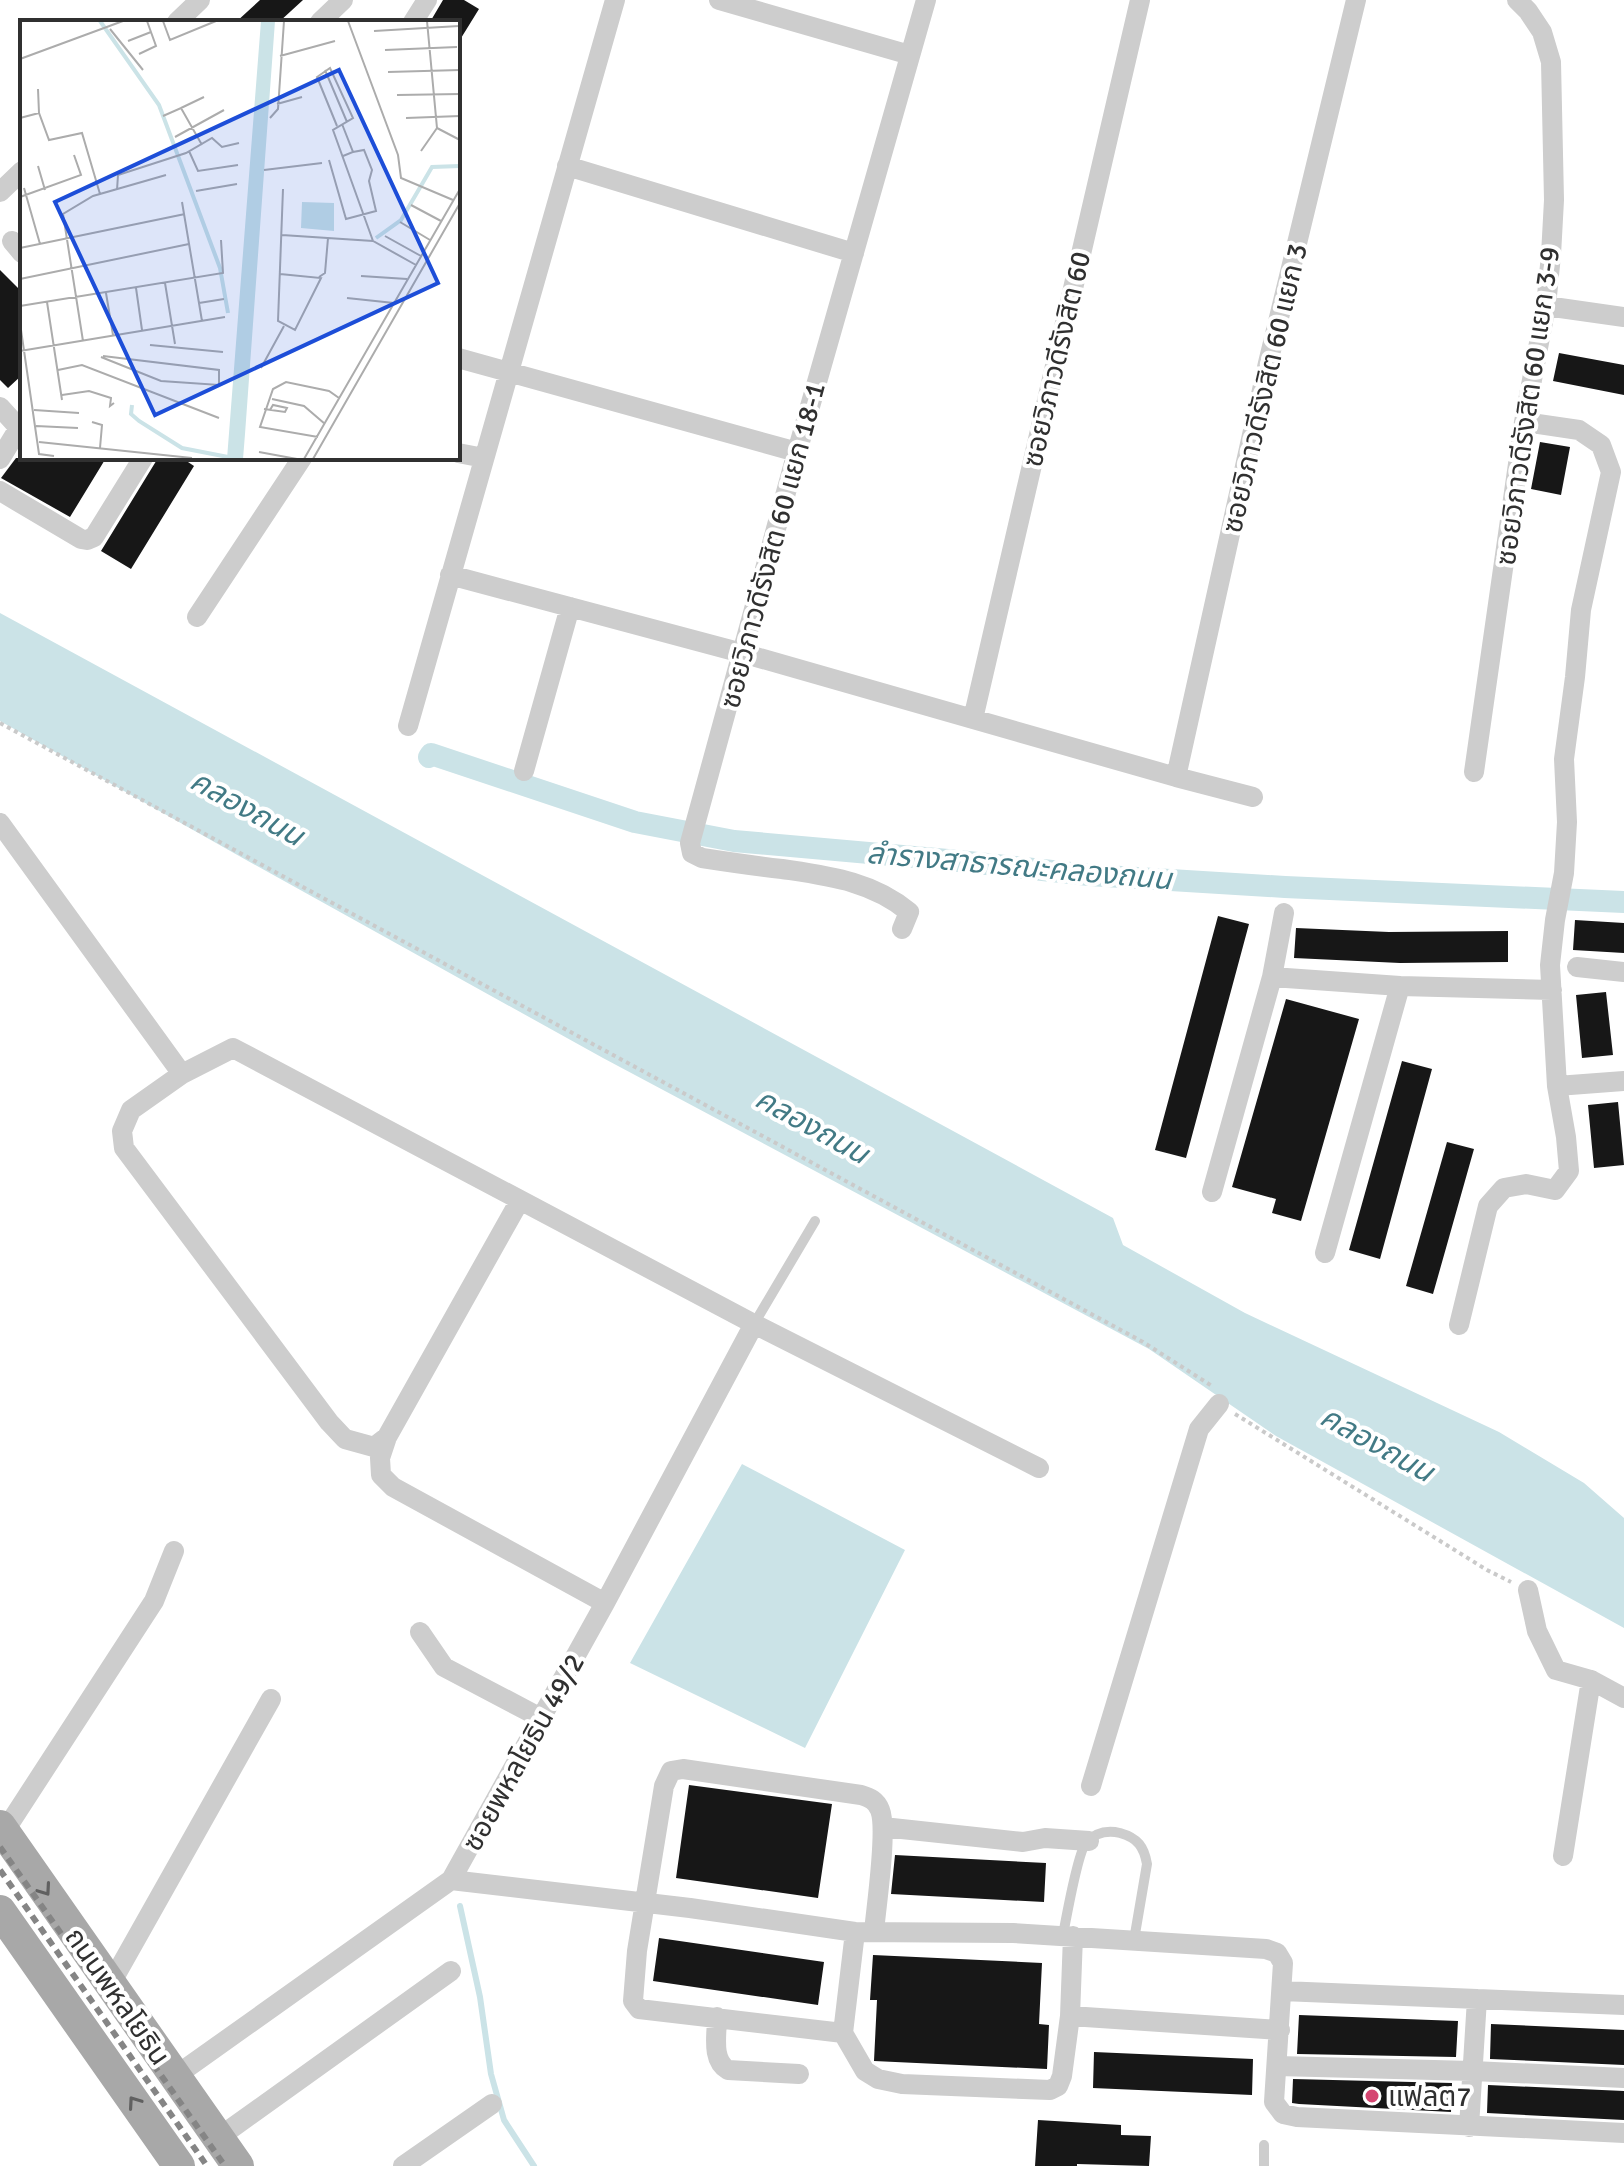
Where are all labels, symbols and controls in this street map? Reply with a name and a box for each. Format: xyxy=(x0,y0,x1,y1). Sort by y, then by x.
inset map xyxy=(20,20,460,460)
street label: ซอยวิภาวดีรังสิต 60 แยก 3 xyxy=(1215,240,1315,536)
street label: ซอยวิภาวดีรังสิต 60 แยก 3-9 xyxy=(1489,245,1567,567)
street label: ซอยวิภาวดีรังสิต 60 xyxy=(1016,248,1098,470)
street label: ซอยวิภาวดีรังสิต 60 แยก 18-1 xyxy=(713,378,833,712)
water label: คลองถนน xyxy=(184,762,311,855)
water label: ลำรางสาธารณะคลองถนน xyxy=(865,835,1175,898)
water label: คลองถนน xyxy=(749,1080,876,1173)
water label: คลองถนน xyxy=(1314,1398,1441,1491)
street label: ซอยพหลโยธิน 49/2 xyxy=(456,1648,592,1857)
one-way arrow xyxy=(35,1882,50,1896)
street label: ถนนพหลโยธิน xyxy=(57,1921,177,2072)
place label: แฟลต7 xyxy=(1388,2080,1471,2114)
marker: แฟลต7 xyxy=(1363,2087,1381,2105)
one-way arrow xyxy=(129,2097,144,2111)

